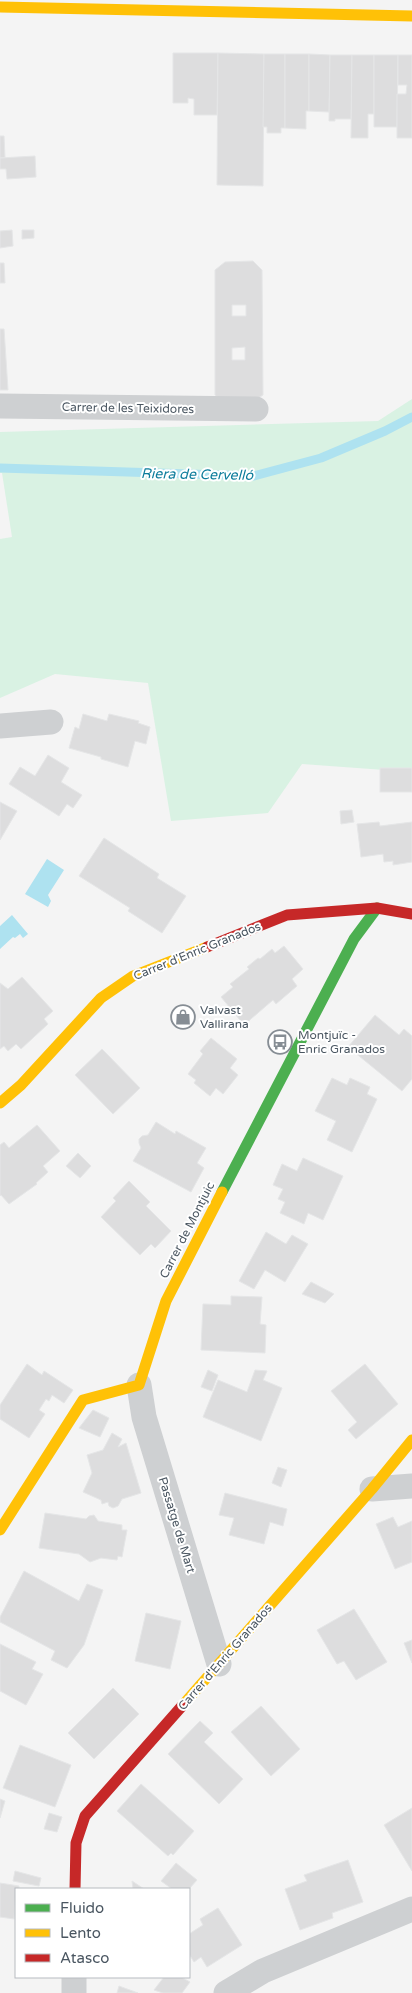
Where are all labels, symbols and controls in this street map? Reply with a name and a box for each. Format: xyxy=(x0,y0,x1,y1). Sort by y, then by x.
street label: Carrer de les Teixidores xyxy=(62,400,195,416)
water label: Riera de Cervelló xyxy=(141,465,255,484)
street label: Carrer d'Enric Granados xyxy=(131,919,263,983)
place label: Valvast Vallirana xyxy=(200,1003,249,1031)
shop icon: Valvast Vallirana xyxy=(170,1004,196,1030)
place label: Montjuïc - Enric Granados xyxy=(298,1028,385,1056)
bus stop icon: Montjuïc - Enric Granados xyxy=(267,1029,293,1055)
street label: Carrer de Montjuic xyxy=(157,1179,217,1281)
street label: Passatge de Mart xyxy=(156,1475,198,1575)
street label: Carrer d'Enric Granados xyxy=(175,1601,275,1713)
legend xyxy=(15,1888,190,1978)
text: Fluido xyxy=(60,1899,104,1917)
text: Lento xyxy=(60,1924,101,1942)
text: Atasco xyxy=(60,1949,109,1967)

